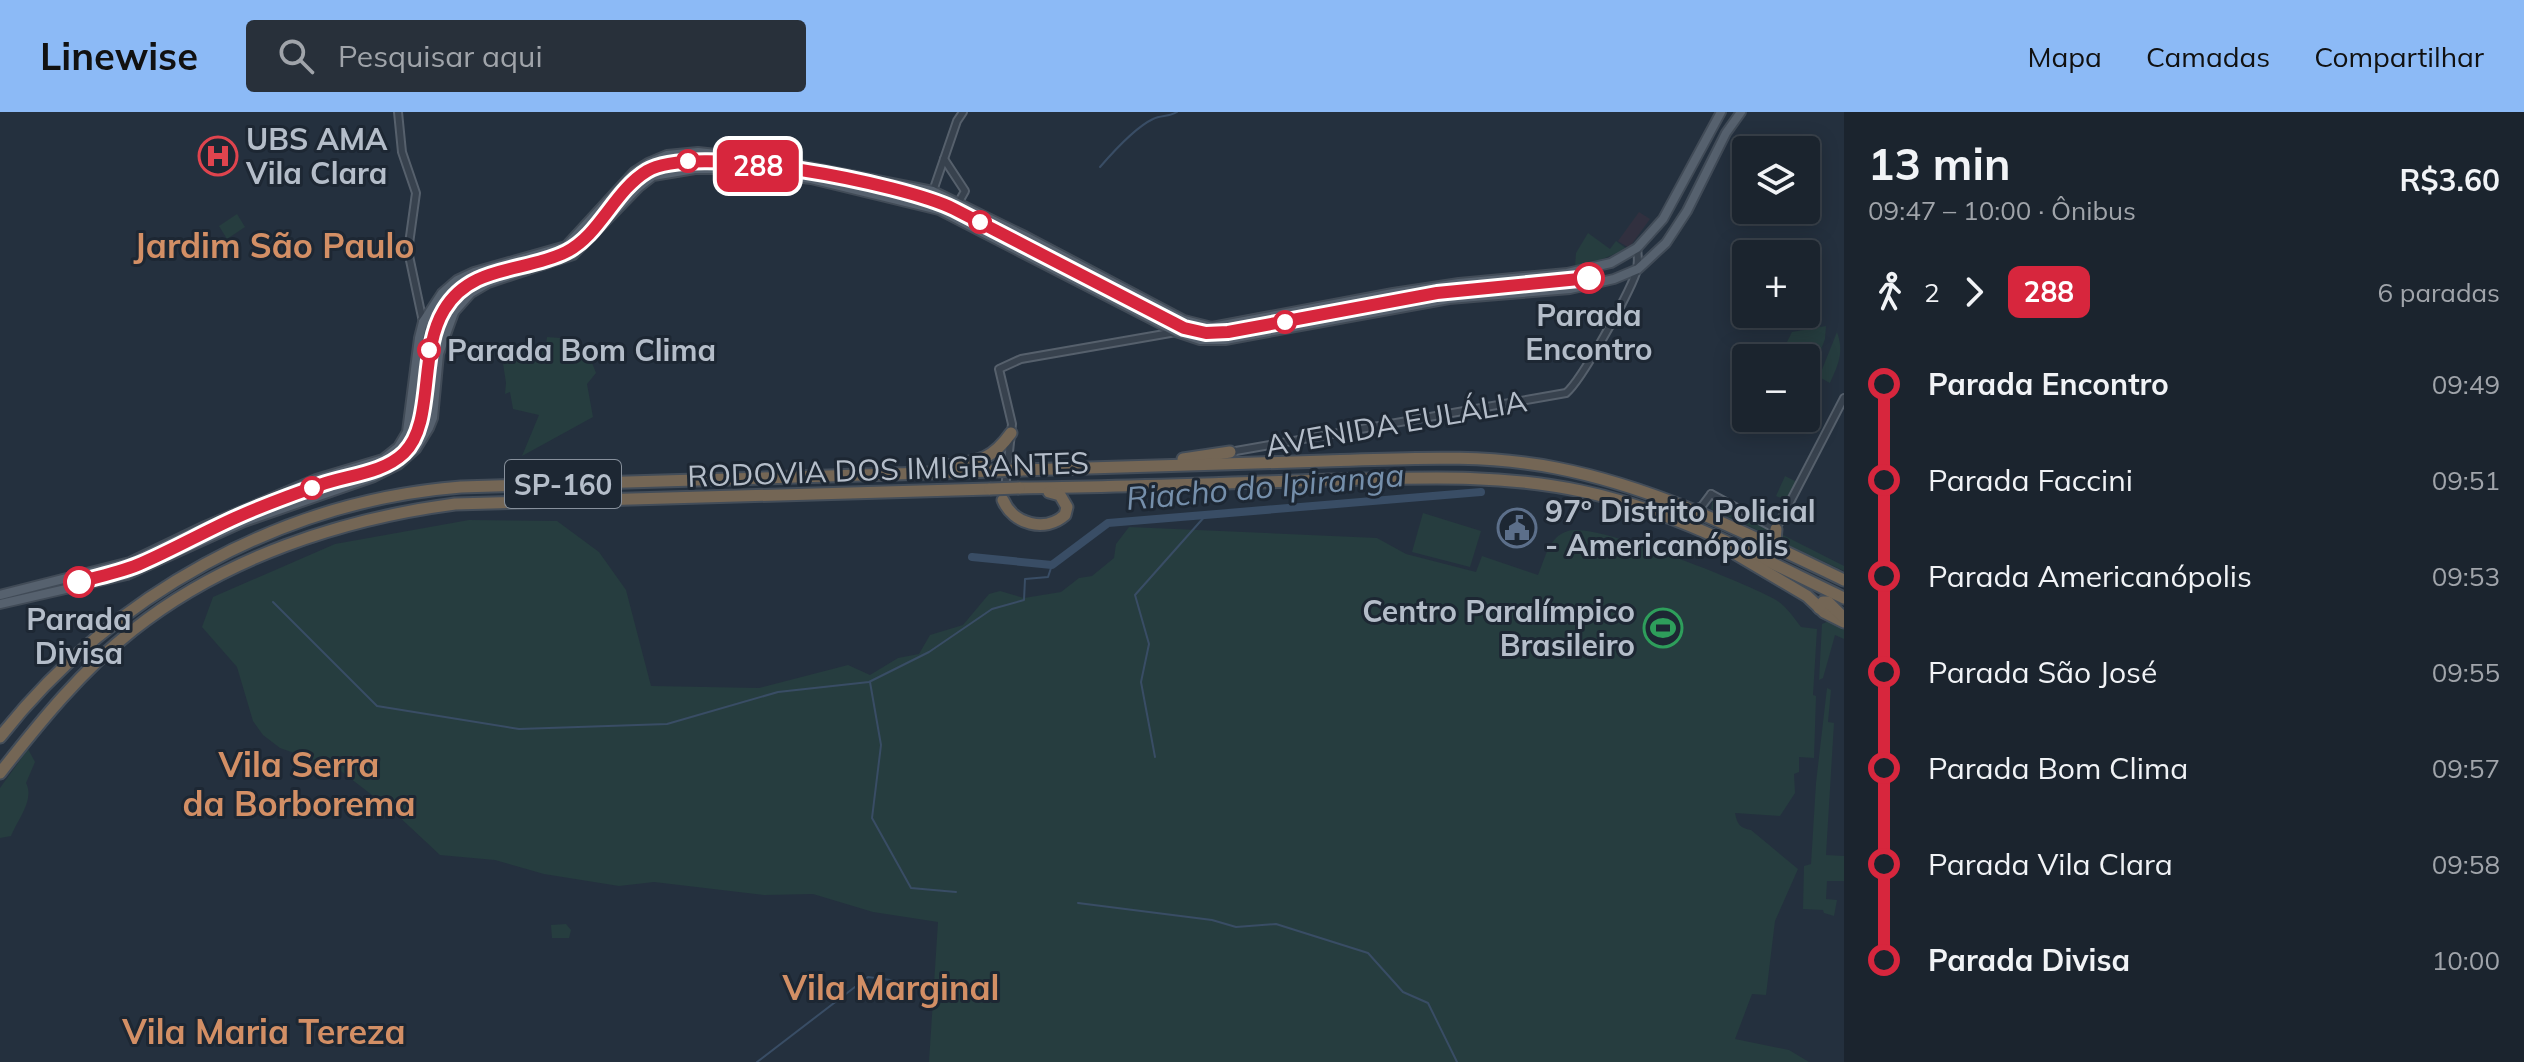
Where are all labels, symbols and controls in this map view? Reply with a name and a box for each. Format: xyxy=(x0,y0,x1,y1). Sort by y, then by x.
search box xyxy=(246,20,806,92)
text: Linewise xyxy=(40,32,198,80)
icon: search xyxy=(274,34,318,78)
text: Pesquisar aqui xyxy=(338,37,543,75)
text: Mapa xyxy=(2027,39,2102,74)
text: Camadas xyxy=(2146,39,2270,74)
text: Compartilhar xyxy=(2314,39,2484,74)
place label: UBS AMA Vila Clara xyxy=(245,120,388,192)
hospital icon: UBS AMA Vila Clara xyxy=(197,135,239,177)
map controls xyxy=(1732,136,1820,432)
button: layers xyxy=(1732,136,1820,224)
text: 13 min xyxy=(1868,136,2010,191)
line badge: 288 xyxy=(712,140,804,192)
text: 288 xyxy=(733,148,783,183)
unlabelled marker xyxy=(677,150,699,172)
text: R$3.60 xyxy=(2400,161,2500,199)
text: 09:47 – 10:00 · Ônibus xyxy=(1868,194,2136,227)
unlabelled marker xyxy=(969,211,991,233)
district label: Jardim São Paulo xyxy=(134,224,414,267)
button: + xyxy=(1732,240,1820,328)
marker: Parada Encontro xyxy=(1574,263,1604,293)
icon: walk xyxy=(1868,270,1912,314)
icon: forward xyxy=(1952,270,1996,314)
text: 288 xyxy=(2024,274,2074,309)
text: 2 xyxy=(1924,276,1940,309)
text: 6 paradas xyxy=(2377,276,2500,309)
place label: Parada Encontro xyxy=(1525,296,1653,368)
unlabelled marker xyxy=(1274,311,1296,333)
place label: Parada Bom Clima xyxy=(447,331,716,369)
marker: Parada Bom Clima xyxy=(418,339,440,361)
button: − xyxy=(1732,344,1820,432)
text: Parada Encontro xyxy=(1928,365,2169,403)
text: 09:49 xyxy=(2432,368,2500,401)
street label: AVENIDA EULÁLIA xyxy=(1262,381,1530,465)
street label: RODOVIA DOS IMIGRANTES xyxy=(687,443,1089,495)
water label: Riacho do Ipiranga xyxy=(1124,454,1406,518)
road number: SP-160 xyxy=(505,460,621,508)
text: Parada Faccini xyxy=(1928,461,2133,499)
text: 09:51 xyxy=(2432,464,2500,497)
unlabelled marker xyxy=(301,477,323,499)
place label: 97º Distrito Policial - Americanópolis xyxy=(1545,492,1816,564)
public building icon: 97º Distrito Policial - Americanópolis xyxy=(1496,507,1538,549)
text: Parada Americanópolis xyxy=(1928,557,2252,595)
text: 09:53 xyxy=(2432,560,2500,593)
marker: Parada Divisa xyxy=(64,567,94,597)
place label: Centro Paralímpico Brasileiro xyxy=(1362,592,1635,664)
place label: Parada Divisa xyxy=(26,600,132,672)
sports icon: Centro Paralímpico Brasileiro xyxy=(1642,607,1684,649)
text: Parada São José xyxy=(1928,653,2157,691)
text: 09:55 xyxy=(2432,656,2500,689)
district label: Vila Serra da Borborema xyxy=(182,743,416,825)
text: Parada Bom Clima xyxy=(1928,749,2188,787)
text: 09:57 xyxy=(2432,752,2500,785)
text: Parada Vila Clara xyxy=(1928,845,2173,883)
text: 09:58 xyxy=(2432,848,2500,881)
text: Parada Divisa xyxy=(1928,941,2130,979)
text: 10:00 xyxy=(2432,944,2500,977)
district label: Vila Marginal xyxy=(782,966,999,1009)
district label: Vila Maria Tereza xyxy=(121,1010,406,1053)

